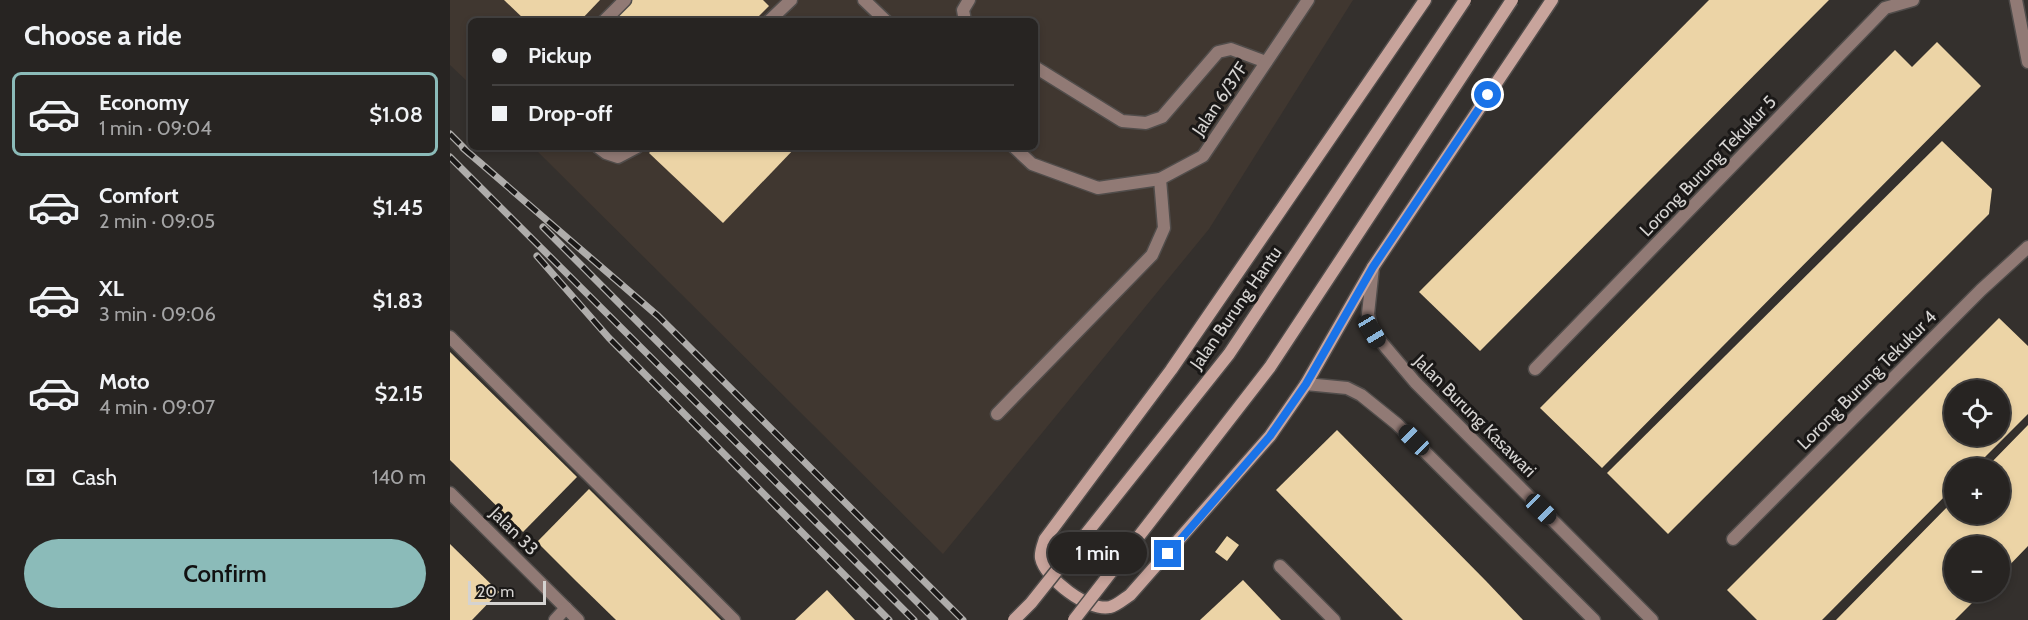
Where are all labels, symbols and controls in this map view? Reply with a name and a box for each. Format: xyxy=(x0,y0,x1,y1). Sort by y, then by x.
text: Choose a ride xyxy=(24,19,182,52)
text: Pickup xyxy=(528,42,592,69)
street label: Jalan 6/37F xyxy=(1187,57,1253,141)
route start xyxy=(1474,81,1501,108)
icon: car xyxy=(27,87,81,141)
text: Economy xyxy=(99,89,189,116)
street label: Lorong Burung Tekukur 5 xyxy=(1635,91,1781,241)
text: Drop-off xyxy=(528,100,612,127)
text: $1.08 xyxy=(369,101,423,128)
text: 1 min · 09:04 xyxy=(99,116,212,140)
icon: car xyxy=(27,180,81,234)
text: Comfort xyxy=(99,182,178,209)
text: $1.45 xyxy=(372,194,423,221)
text: 2 min · 09:05 xyxy=(99,209,215,233)
street label: Jalan Burung Hantu xyxy=(1185,242,1287,374)
icon: car xyxy=(27,273,81,327)
text: XL xyxy=(99,275,124,302)
text: $1.83 xyxy=(372,287,423,314)
text: 3 min · 09:06 xyxy=(99,302,216,326)
street label: Lorong Burung Tekukur 4 xyxy=(1793,306,1941,454)
car xyxy=(1355,311,1389,351)
street label: Jalan Burung Kasawari xyxy=(1408,349,1541,482)
icon: car xyxy=(27,366,81,420)
text: Moto xyxy=(99,368,150,395)
text: $2.15 xyxy=(375,380,423,407)
map controls xyxy=(1944,380,2010,602)
button: locate xyxy=(1944,380,2010,446)
text: 4 min · 09:07 xyxy=(99,395,215,419)
car xyxy=(1395,421,1433,459)
button: + xyxy=(1944,458,2010,524)
icon: cash xyxy=(24,461,57,494)
text: Cash xyxy=(72,464,117,491)
text: 140 m xyxy=(372,465,426,489)
car xyxy=(1522,490,1560,528)
street label: Jalan 33 xyxy=(484,501,543,560)
callout: 1 min xyxy=(1048,533,1147,575)
button: − xyxy=(1944,536,2010,602)
button: Confirm xyxy=(24,539,426,608)
route end xyxy=(1154,540,1181,567)
text: 1 min xyxy=(1075,541,1120,565)
scale bar xyxy=(468,578,546,606)
text: 20 m xyxy=(477,582,514,601)

